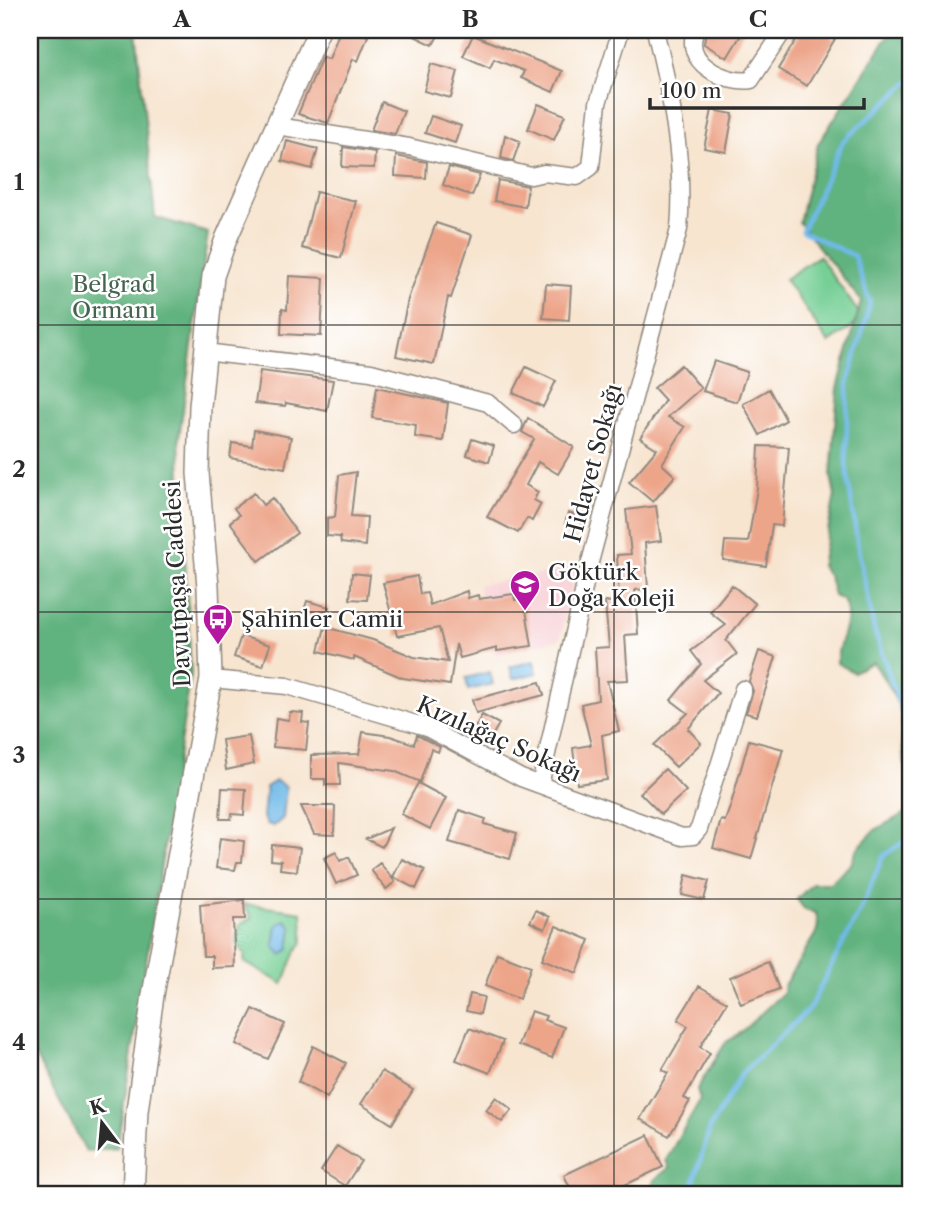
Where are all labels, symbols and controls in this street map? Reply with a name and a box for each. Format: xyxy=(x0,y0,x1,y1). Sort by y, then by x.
text: A xyxy=(172,5,192,33)
text: B xyxy=(461,5,479,33)
text: C xyxy=(749,5,767,33)
scale bar xyxy=(650,66,864,110)
text: 100 m xyxy=(661,78,722,103)
text: 1 xyxy=(14,168,25,196)
park label: Belgrad Ormanı xyxy=(72,270,156,324)
street label: Hidayet Sokağı xyxy=(558,380,628,546)
text: 2 xyxy=(12,455,26,483)
street label: Davutpaşa Caddesi xyxy=(158,480,196,688)
place label: Göktürk Doğa Koleji xyxy=(548,558,675,612)
school or university icon: Göktürk Doğa Koleji xyxy=(508,568,542,612)
bus stop icon: Şahinler Camii xyxy=(201,602,235,646)
place label: Şahinler Camii xyxy=(241,605,403,633)
street label: Kızılağaç Sokağı xyxy=(413,690,585,788)
text: 3 xyxy=(13,741,26,769)
text: 4 xyxy=(12,1028,26,1056)
north arrow xyxy=(66,1088,136,1158)
text: K xyxy=(87,1094,109,1120)

